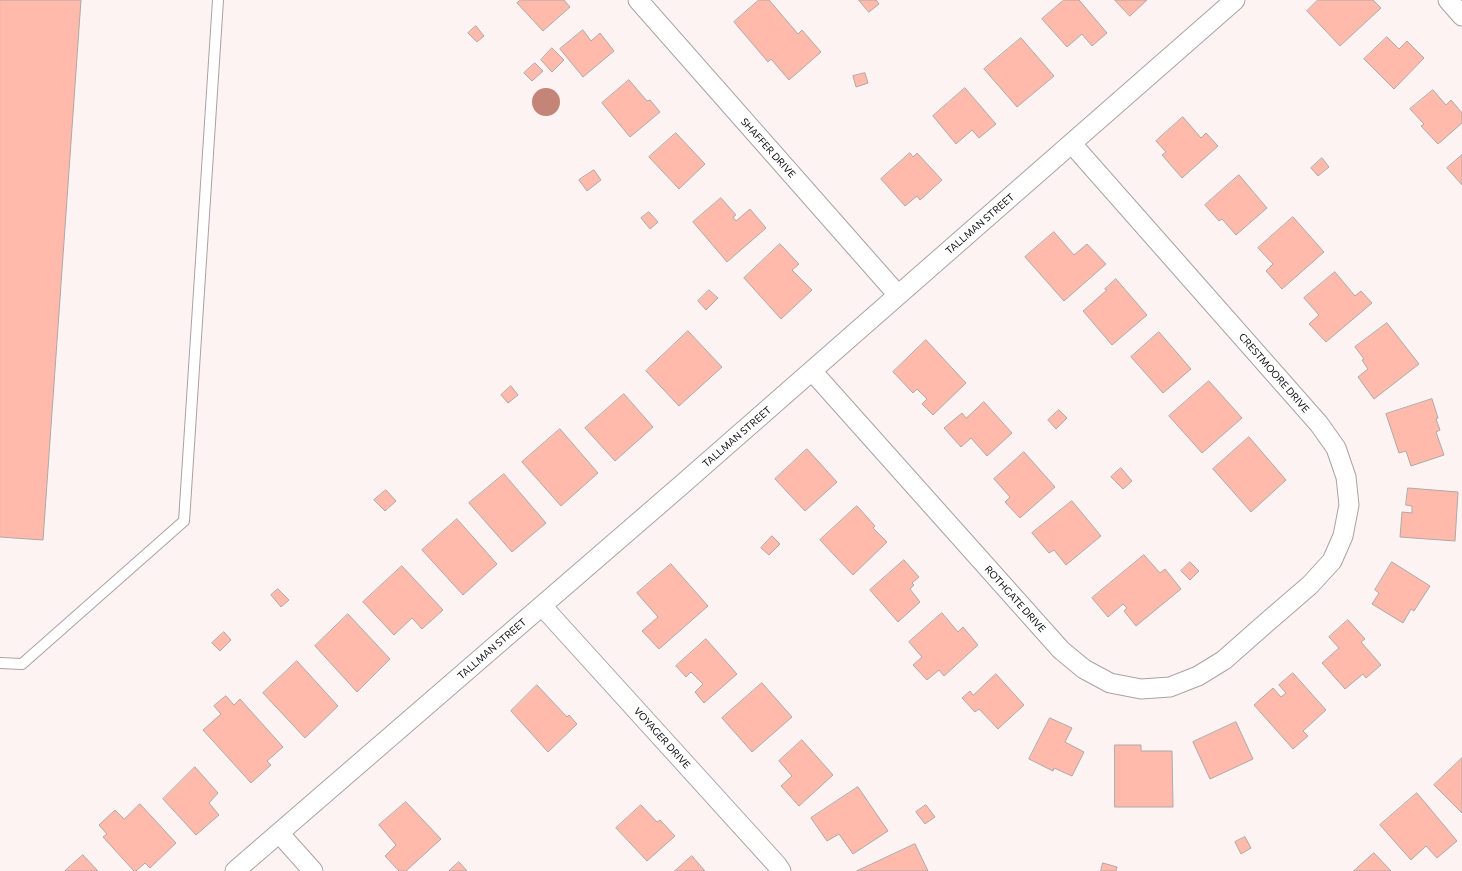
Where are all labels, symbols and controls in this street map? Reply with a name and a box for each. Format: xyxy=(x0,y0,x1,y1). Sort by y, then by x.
street label: SHAFFER DRIVE xyxy=(738,116,798,180)
street label: TALLMAN STREET xyxy=(943,191,1017,257)
street label: CRESTMOORE DRIVE xyxy=(1236,331,1312,415)
street label: TALLMAN STREET xyxy=(700,404,774,470)
street label: ROTHGATE DRIVE xyxy=(982,563,1048,635)
street label: TALLMAN STREET xyxy=(455,616,529,682)
street label: VOYAGER DRIVE xyxy=(631,705,693,771)

